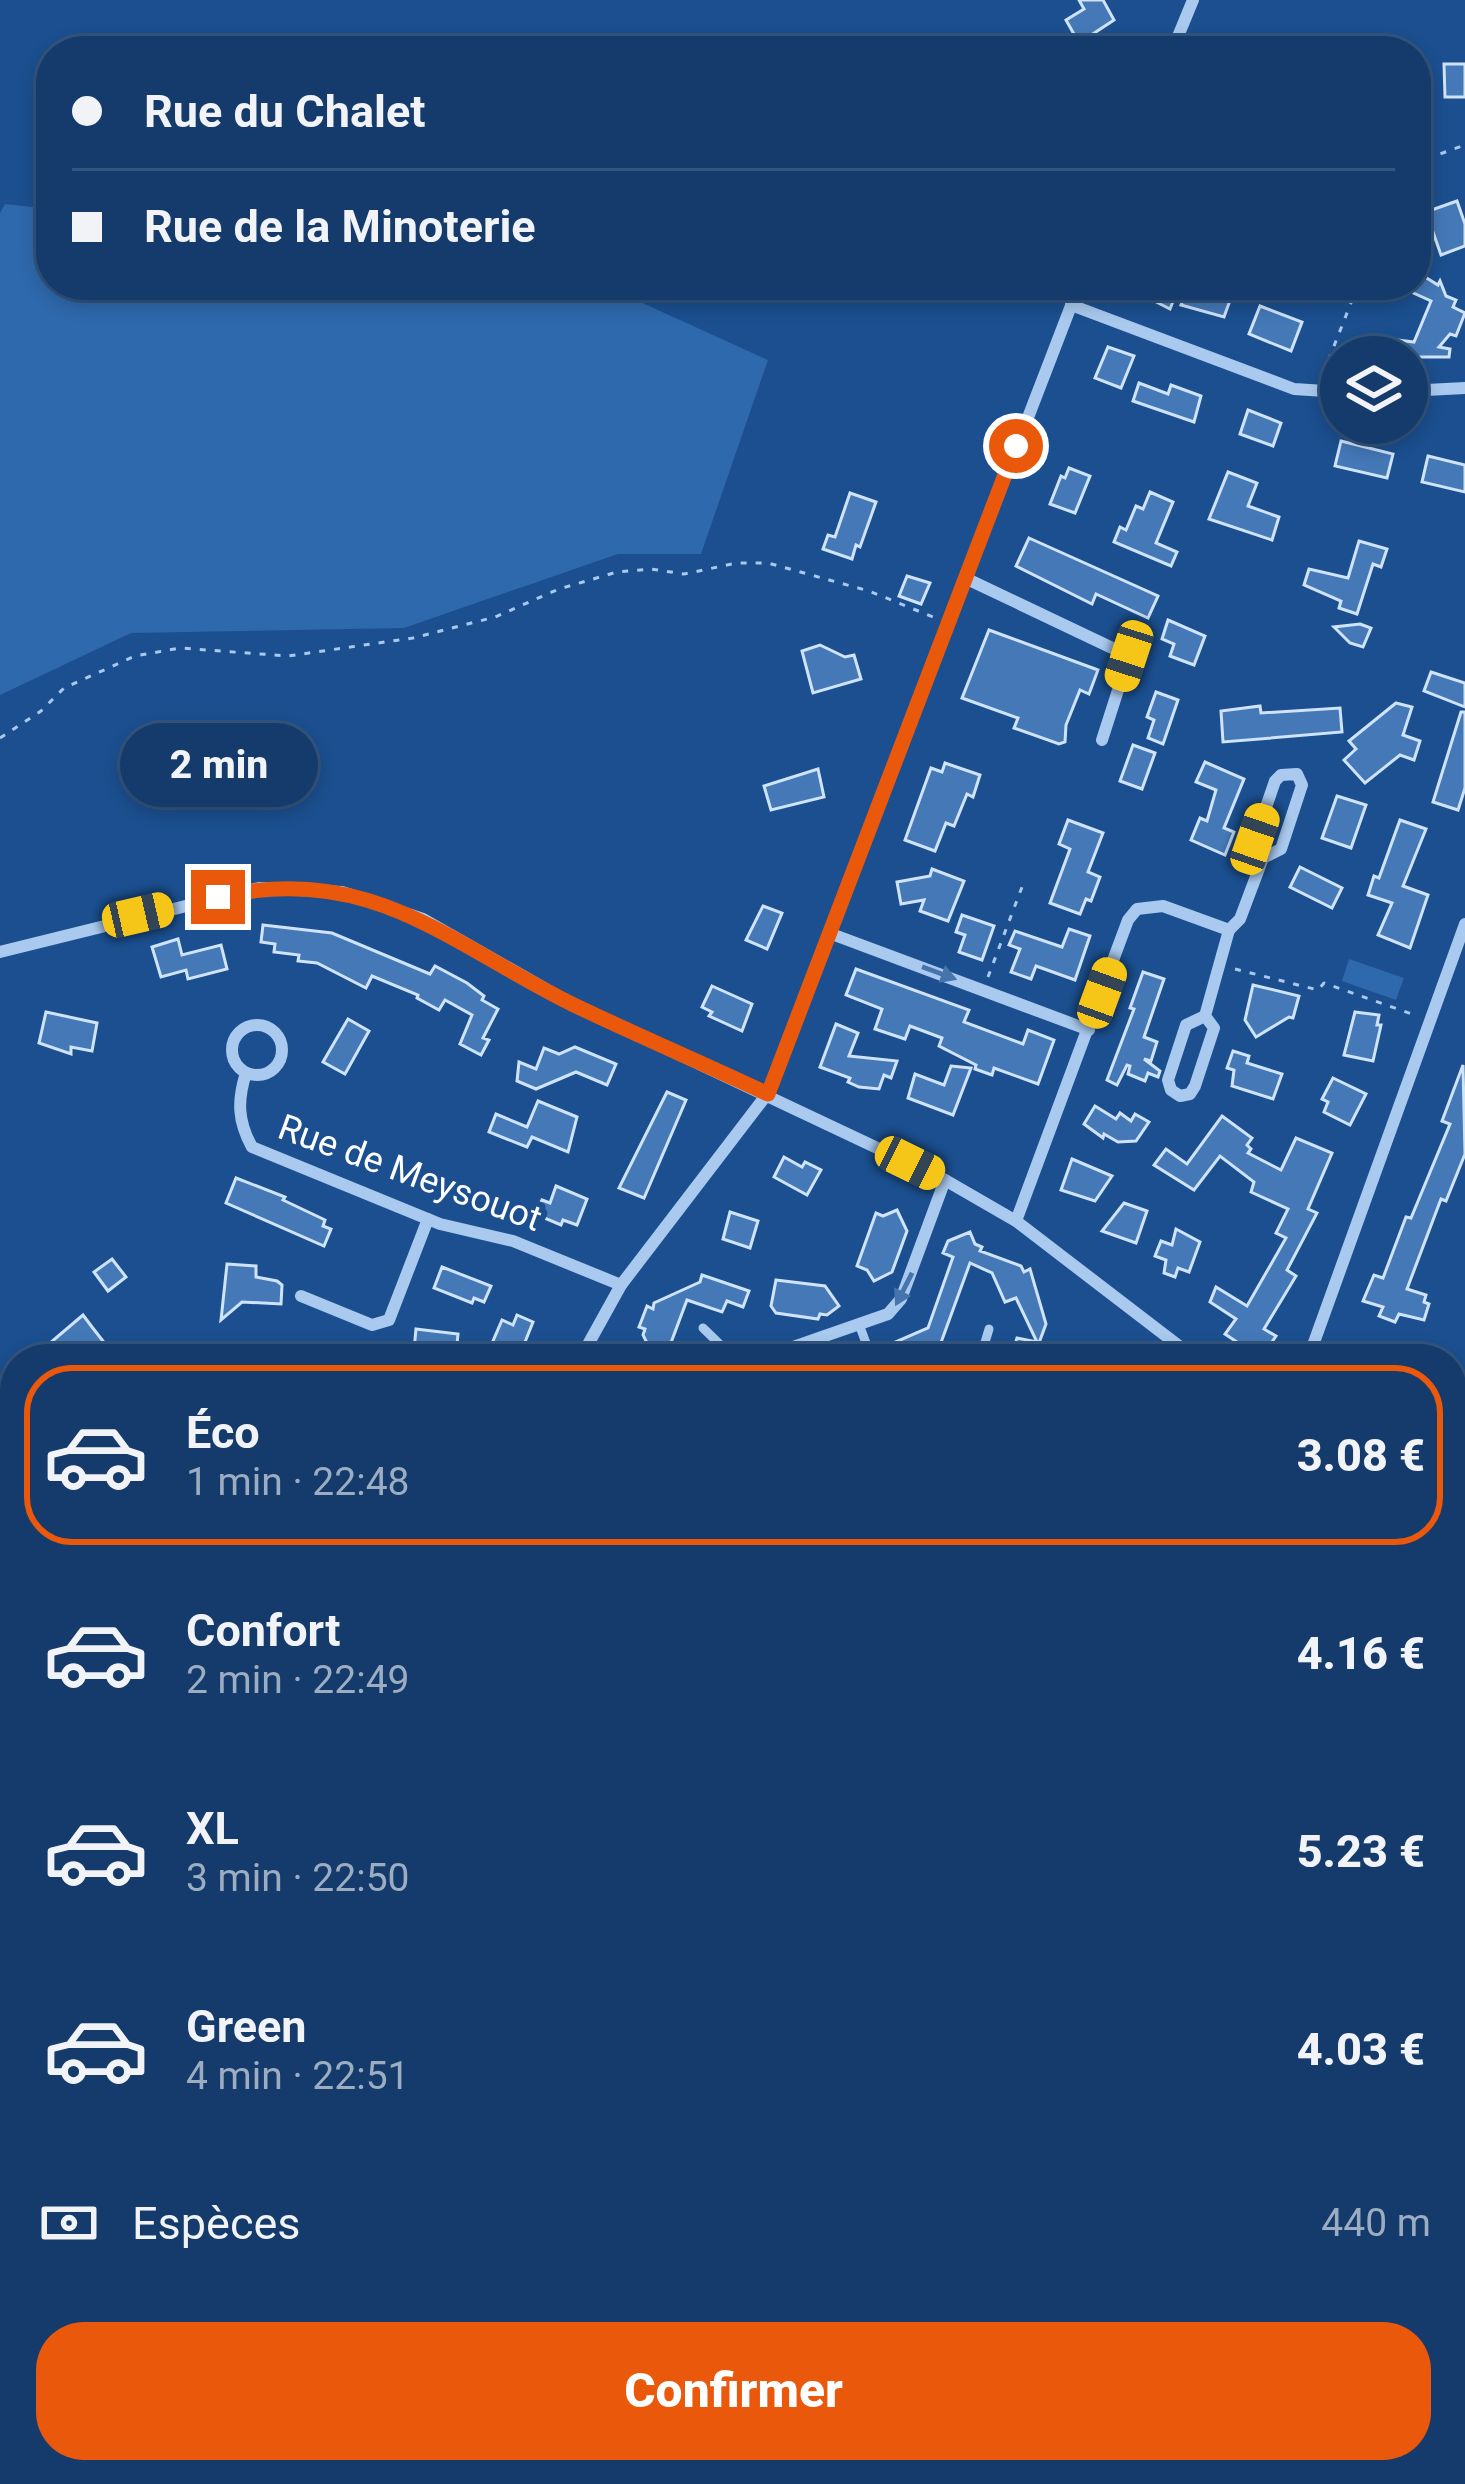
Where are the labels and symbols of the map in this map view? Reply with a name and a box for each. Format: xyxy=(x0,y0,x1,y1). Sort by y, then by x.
route start xyxy=(989,419,1043,473)
car xyxy=(1101,616,1157,696)
callout: 2 min xyxy=(119,723,317,807)
car xyxy=(1226,799,1284,879)
route end xyxy=(191,870,245,924)
car xyxy=(99,889,177,941)
car xyxy=(1073,953,1131,1033)
one-way arrow xyxy=(921,965,957,983)
street label: Rue de Meysouot xyxy=(273,1106,547,1240)
car xyxy=(870,1131,950,1195)
one-way arrow xyxy=(894,1272,914,1307)

